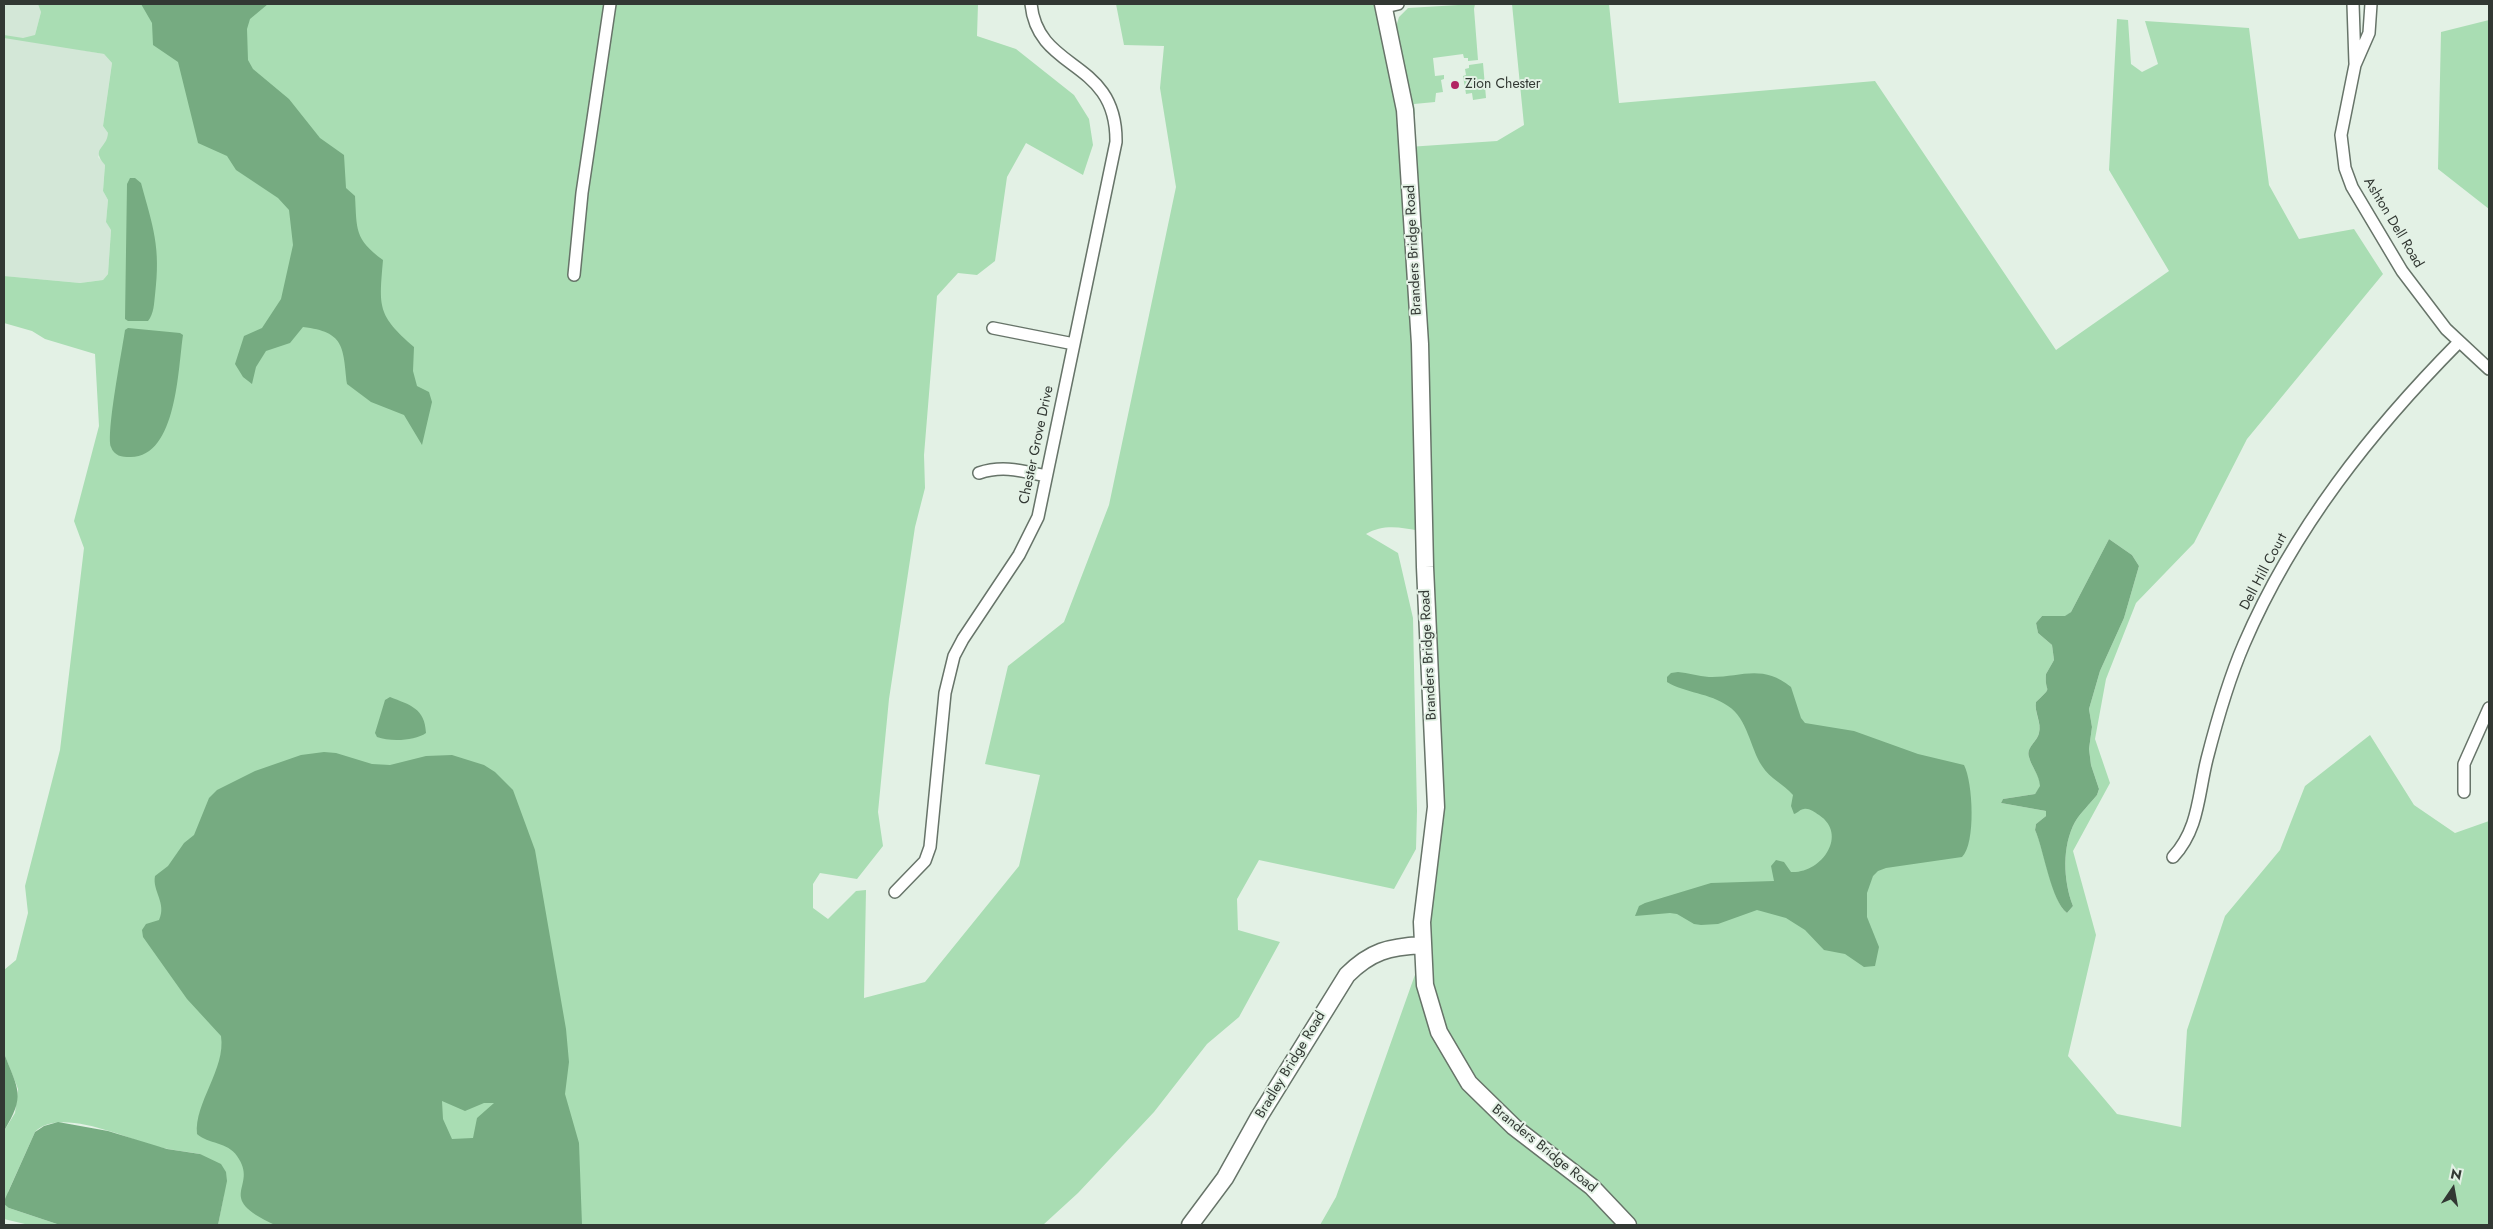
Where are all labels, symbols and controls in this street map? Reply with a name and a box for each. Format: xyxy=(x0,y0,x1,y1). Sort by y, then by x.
place label: Zion Chester xyxy=(1465,77,1541,93)
marker: Zion Chester xyxy=(1449,79,1461,91)
street label: Ashton Dell Road xyxy=(2359,175,2427,271)
street label: Branders Bridge Road xyxy=(1402,184,1426,316)
street label: Chester Grove Drive xyxy=(1016,384,1058,506)
street label: Dell Hill Court xyxy=(2237,531,2291,613)
street label: Branders Bridge Road xyxy=(1417,589,1441,721)
street label: Bradley Bridge Road xyxy=(1252,1009,1330,1121)
street label: Branders Bridge Road xyxy=(1488,1101,1600,1197)
text: N xyxy=(2449,1163,2464,1185)
north arrow xyxy=(2428,1164,2478,1214)

